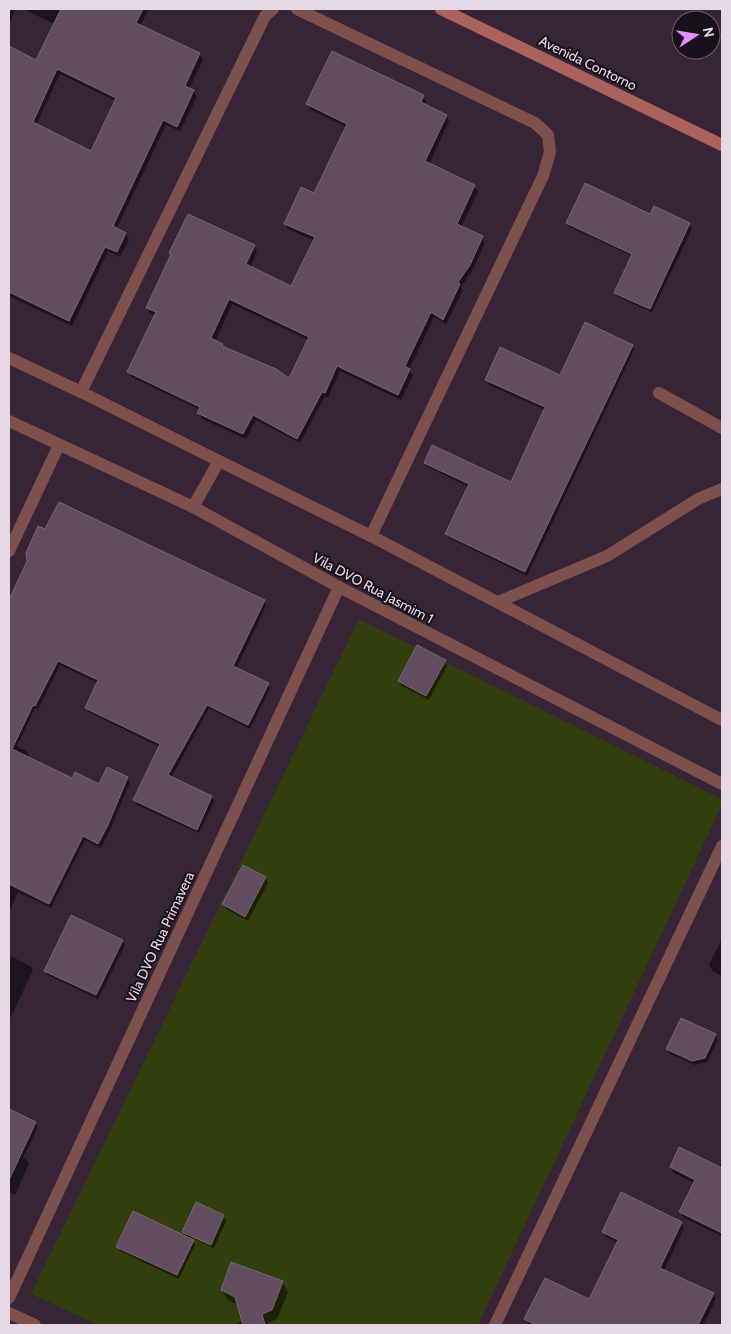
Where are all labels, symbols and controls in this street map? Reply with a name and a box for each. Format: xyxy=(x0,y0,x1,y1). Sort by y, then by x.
north arrow xyxy=(671,10,721,60)
text: N xyxy=(699,26,719,39)
street label: Avenida Contorno xyxy=(536,32,640,95)
street label: Vila DVO Rua Jasmim 1 xyxy=(310,549,436,627)
street label: Vila DVO Rua Primavera xyxy=(122,869,198,1005)

